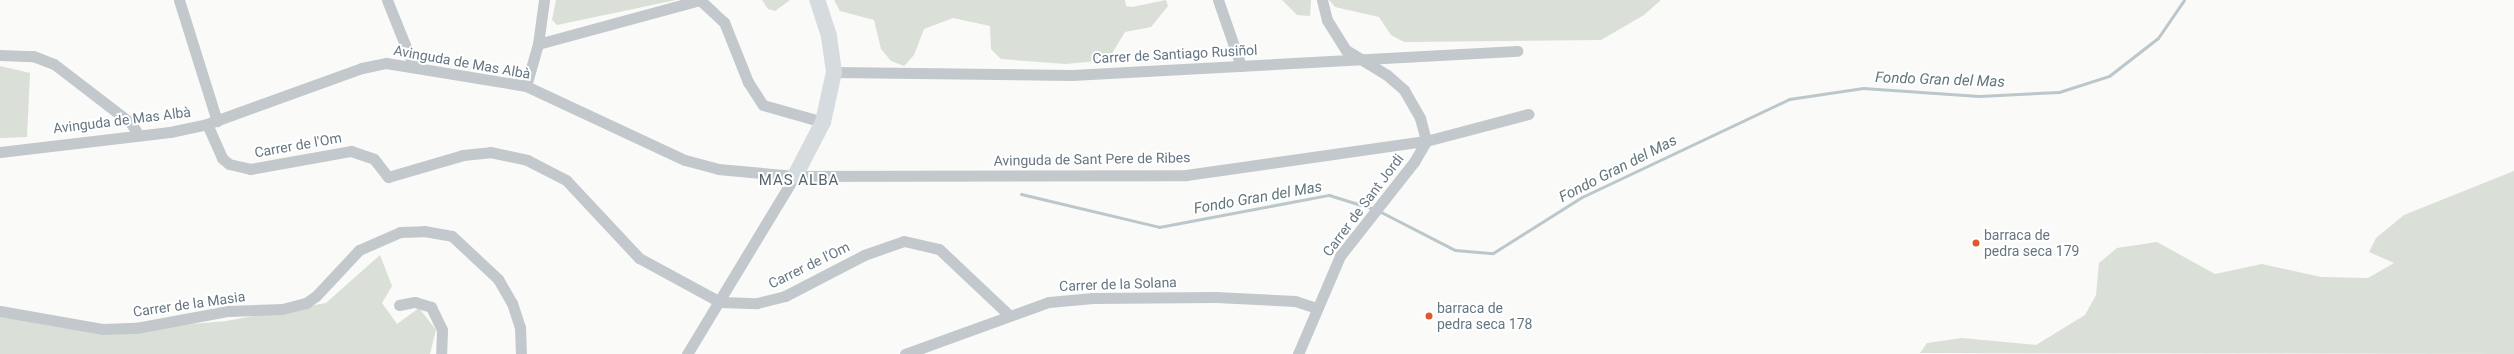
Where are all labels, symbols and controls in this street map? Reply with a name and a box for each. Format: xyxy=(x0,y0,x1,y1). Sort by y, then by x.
street label: Carrer de Santiago Rusiñol xyxy=(1092,41,1258,67)
street label: Avinguda de Mas Albà xyxy=(392,42,532,82)
water label: Fondo Gran del Mas xyxy=(1875,69,2005,91)
street label: Avinguda de Mas Albà xyxy=(52,103,192,137)
street label: Carrer de l'Om xyxy=(253,129,343,161)
water label: Fondo Gran del Mas xyxy=(1556,132,1680,206)
street label: Avinguda de Sant Pere de Ribes xyxy=(993,149,1191,169)
street label: Carrer de Sant Jordi xyxy=(1319,150,1407,260)
district label: MAS ALBA xyxy=(759,172,839,190)
water label: Fondo Gran del Mas xyxy=(1192,178,1324,218)
place label: barraca de pedra seca 179 xyxy=(1984,227,2079,260)
street label: Carrer de l'Om xyxy=(766,238,852,292)
marker: barraca de pedra seca 179 xyxy=(1971,238,1981,248)
street label: Carrer de la Solana xyxy=(1059,274,1177,294)
street label: Carrer de la Masia xyxy=(132,288,246,320)
place label: barraca de pedra seca 178 xyxy=(1437,300,1532,332)
marker: barraca de pedra seca 178 xyxy=(1424,311,1434,321)

